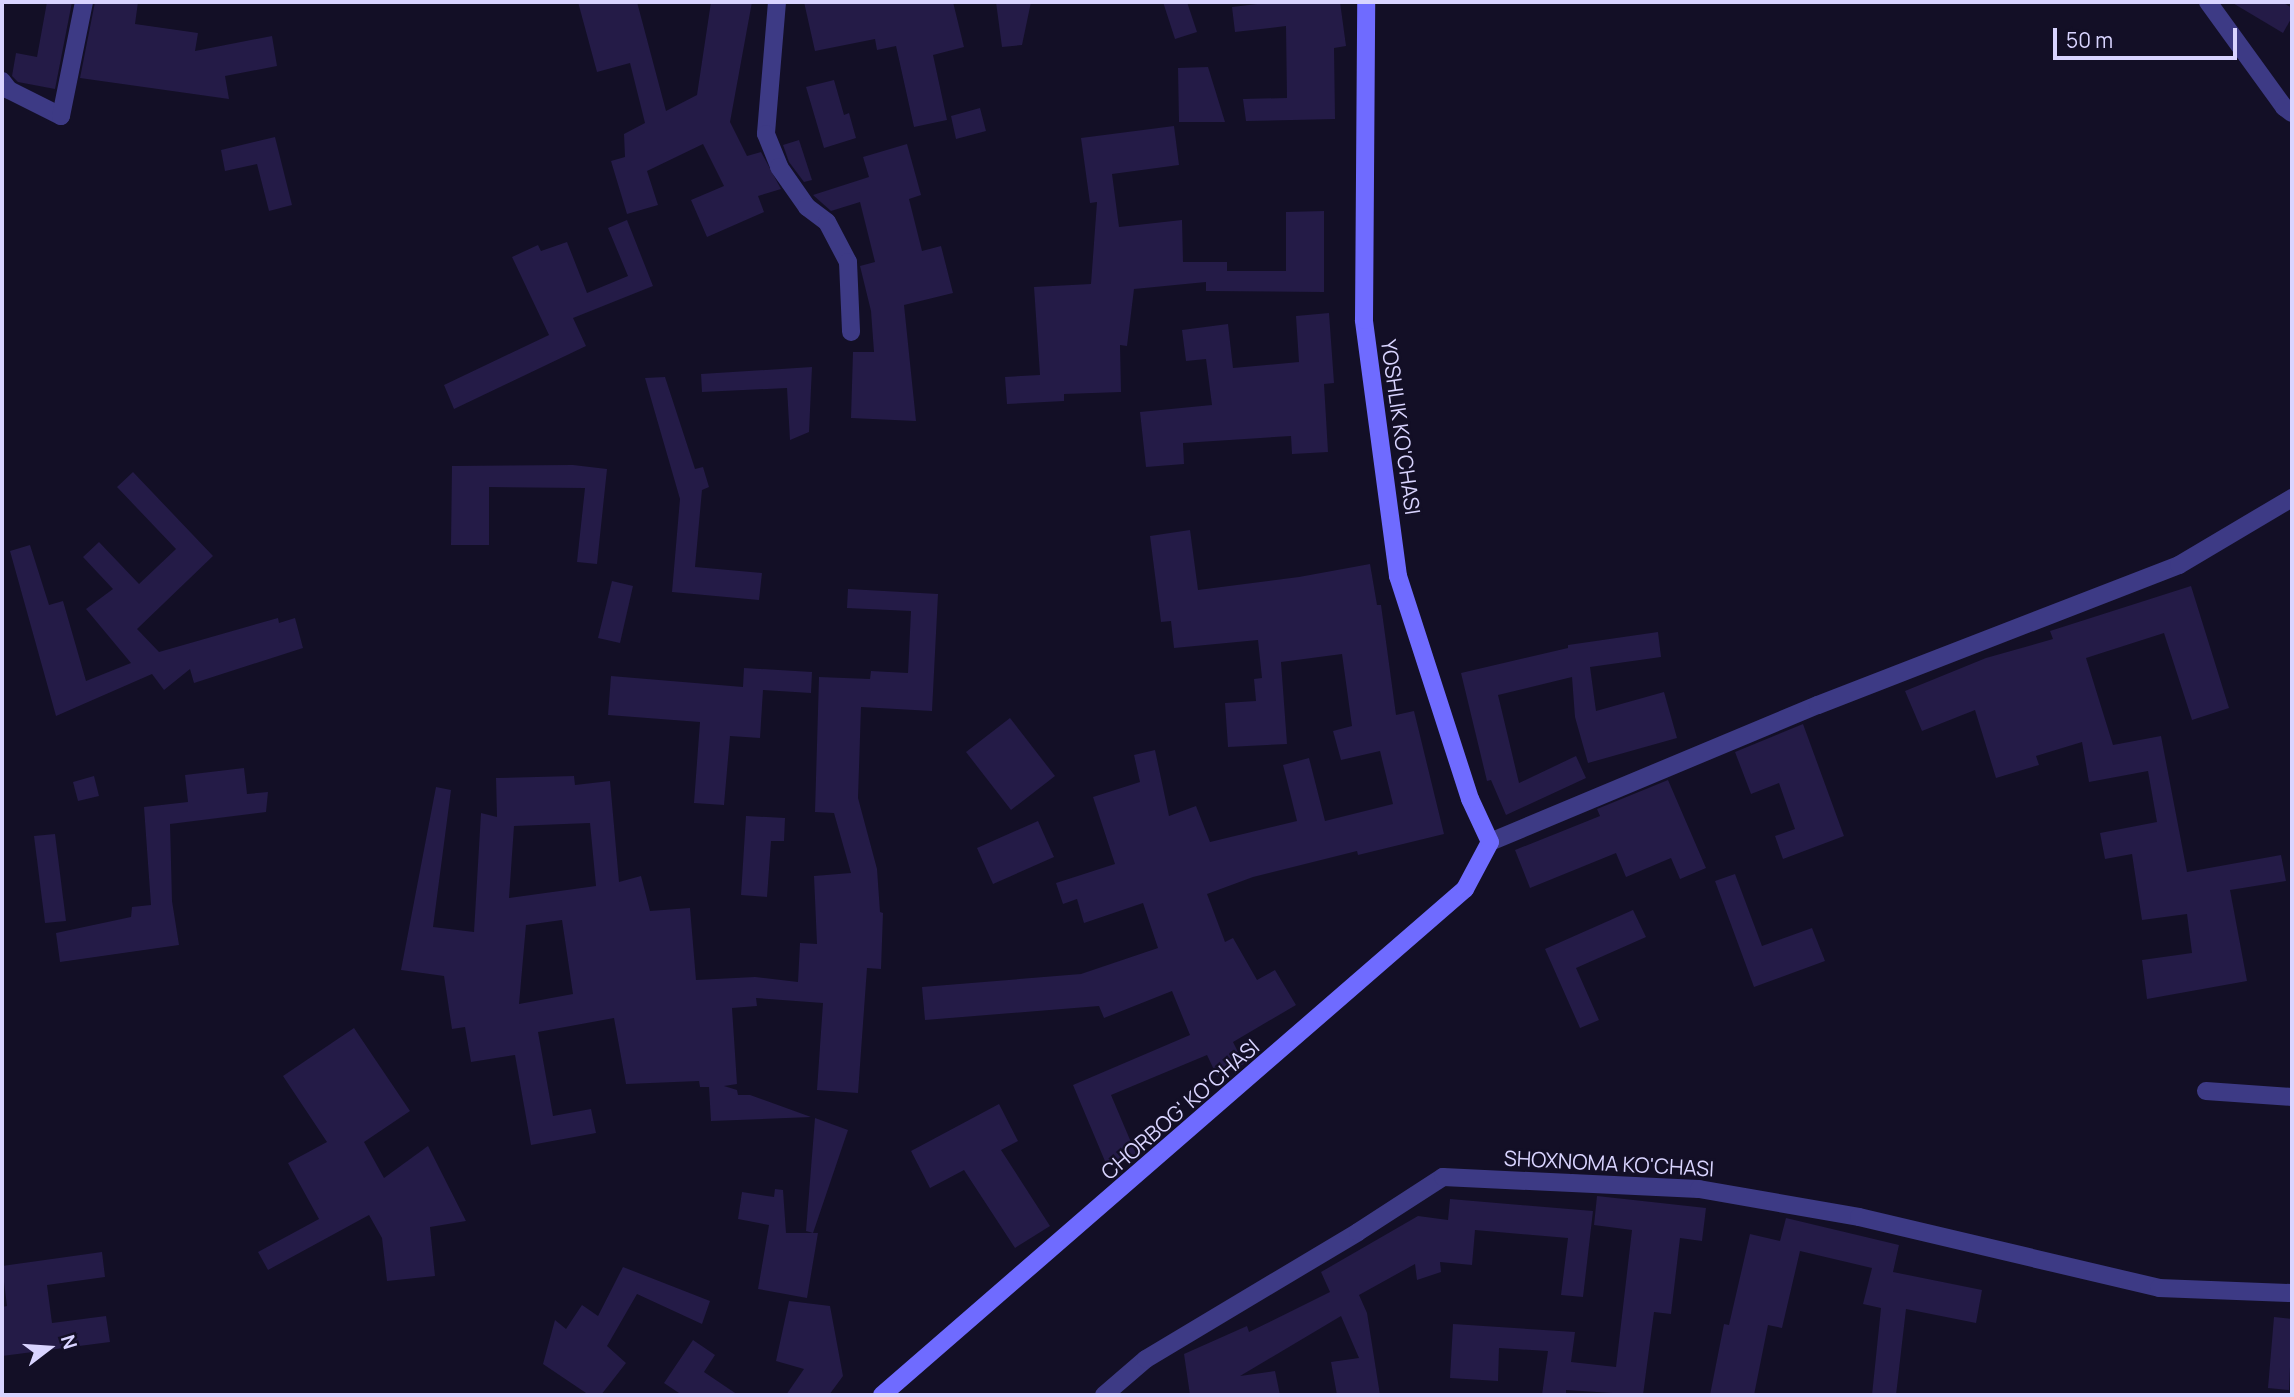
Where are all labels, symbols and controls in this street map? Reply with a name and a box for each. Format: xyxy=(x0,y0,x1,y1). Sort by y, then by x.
scale bar xyxy=(2056,14,2240,58)
text: 50 m xyxy=(2066,26,2113,54)
street label: YOSHLIK KO'CHASI xyxy=(1376,338,1426,516)
street label: CHORBOG' KO'CHASI xyxy=(1096,1034,1264,1184)
street label: SHOXNOMA KO'CHASI xyxy=(1503,1145,1715,1181)
north arrow xyxy=(14,1313,84,1383)
text: N xyxy=(55,1332,84,1352)

